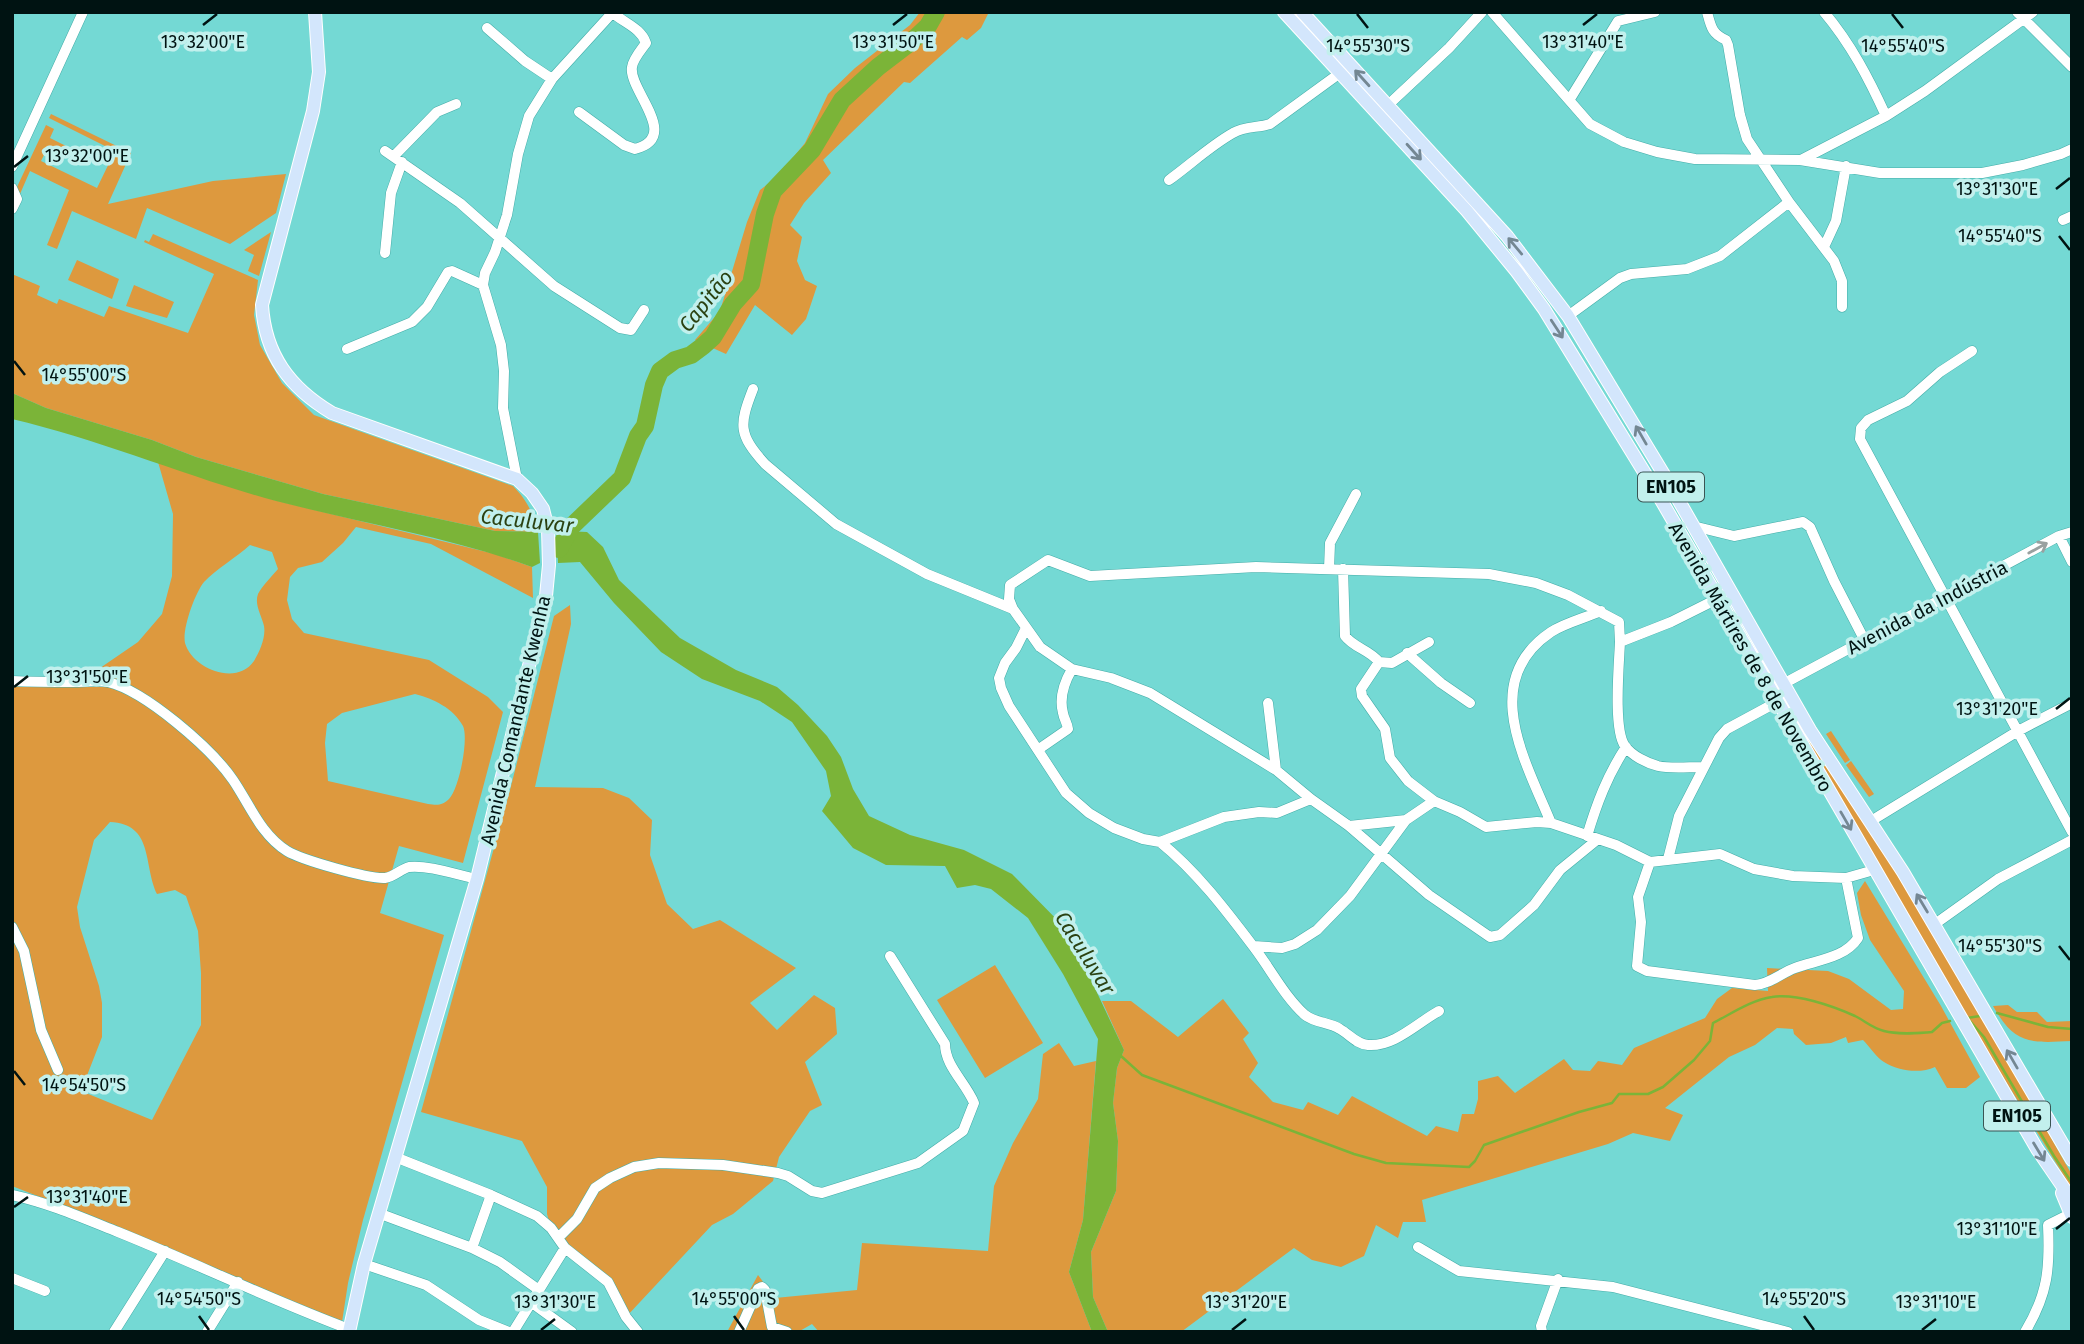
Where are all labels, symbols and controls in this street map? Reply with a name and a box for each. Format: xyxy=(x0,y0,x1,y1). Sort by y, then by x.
text: 13°32'00"E xyxy=(161,31,245,53)
text: 13°31'50"E xyxy=(852,31,934,53)
text: 13°31'40"E xyxy=(1542,31,1624,53)
text: 14°55'30"S xyxy=(1326,35,1410,57)
text: 14°55'40"S xyxy=(1861,35,1945,57)
one-way arrow xyxy=(1354,69,1370,87)
one-way arrow xyxy=(1405,143,1422,160)
text: 13°32'00"E xyxy=(45,145,129,167)
text: 13°31'30"E xyxy=(1956,178,2038,200)
text: 14°55'40"S xyxy=(1958,225,2042,247)
one-way arrow xyxy=(1507,237,1523,255)
water label: Capitão xyxy=(673,265,739,337)
one-way arrow xyxy=(1550,318,1564,338)
text: 14°55'00"S xyxy=(42,364,127,386)
one-way arrow xyxy=(1633,426,1647,446)
road number: EN105 xyxy=(1638,472,1704,502)
water label: Caculuvar xyxy=(479,503,576,539)
street label: Avenida Mártires de 8 de Novembro xyxy=(1664,518,1837,796)
one-way arrow xyxy=(2027,541,2048,554)
street label: Avenida da Indústria xyxy=(1843,555,2011,659)
street label: Avenida Comandante Kwenha xyxy=(476,593,555,847)
text: 13°31'50"E xyxy=(46,666,128,688)
text: 13°31'20"E xyxy=(1956,698,2038,720)
one-way arrow xyxy=(1839,810,1853,830)
one-way arrow xyxy=(1915,893,1929,913)
water label: Caculuvar xyxy=(1049,907,1121,1000)
text: 14°55'30"S xyxy=(1958,935,2042,957)
one-way arrow xyxy=(2005,1049,2018,1070)
text: 14°54'50"S xyxy=(42,1074,126,1096)
road number: EN105 xyxy=(1984,1101,2050,1130)
one-way arrow xyxy=(2031,1142,2046,1161)
text: 13°31'40"E xyxy=(46,1186,128,1208)
text: 13°31'10"E xyxy=(1957,1218,2037,1240)
text: 14°54'50"S xyxy=(157,1288,241,1310)
text: 14°55'00"S xyxy=(692,1288,777,1310)
text: 14°55'20"S xyxy=(1762,1288,1846,1310)
text: 13°31'30"E xyxy=(514,1291,596,1313)
text: 13°31'20"E xyxy=(1205,1291,1287,1313)
text: 13°31'10"E xyxy=(1896,1291,1976,1313)

